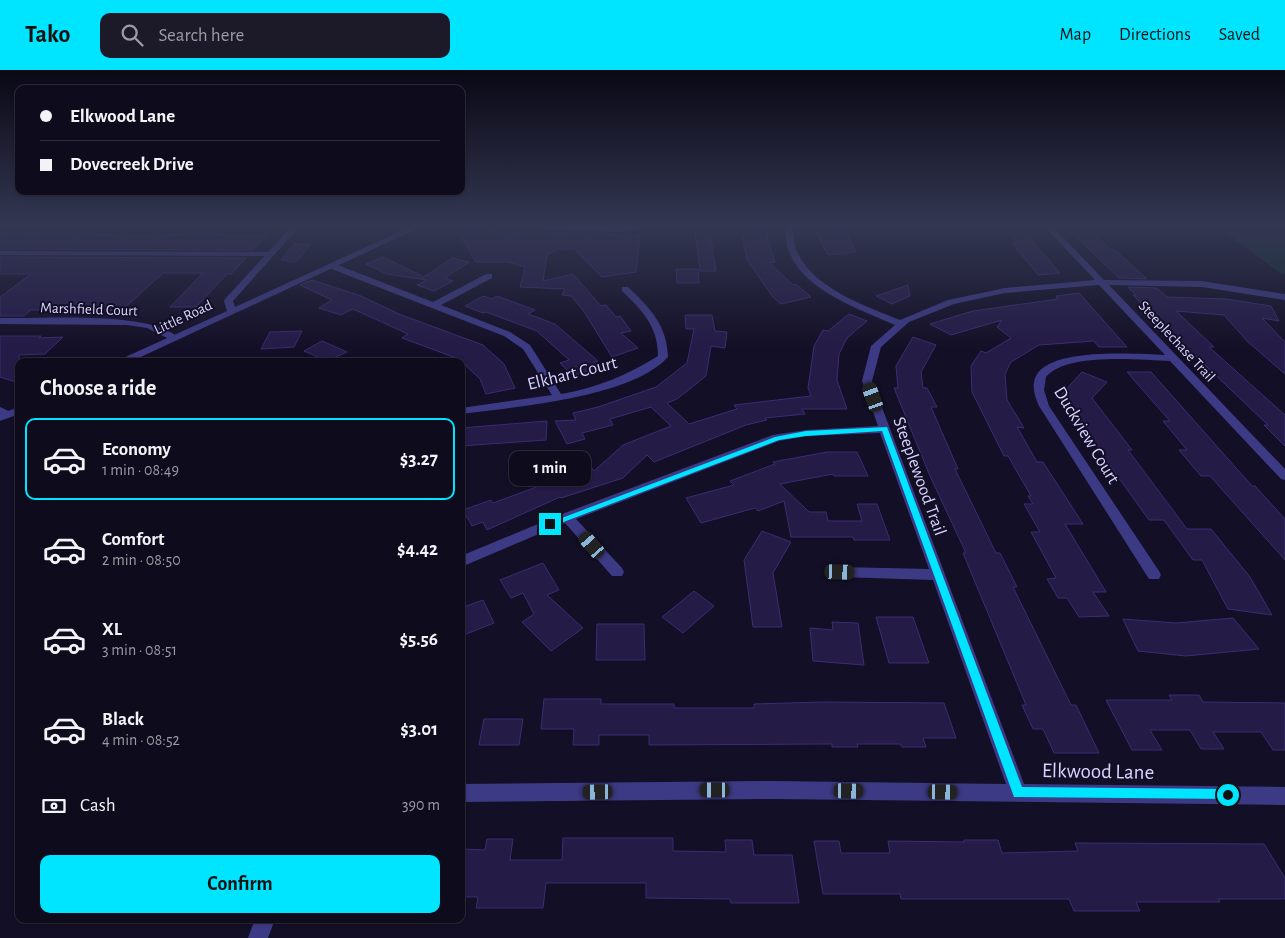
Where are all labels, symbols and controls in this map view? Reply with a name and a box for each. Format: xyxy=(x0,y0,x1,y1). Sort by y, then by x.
search box xyxy=(100,13,450,58)
icon: search xyxy=(118,21,146,49)
text: Tako xyxy=(25,23,70,47)
text: Search here xyxy=(158,26,244,45)
text: Map xyxy=(1060,26,1091,44)
text: Directions xyxy=(1119,26,1191,44)
text: Saved xyxy=(1219,26,1260,44)
text: Elkwood Lane xyxy=(70,107,175,126)
text: Dovecreek Drive xyxy=(70,155,194,174)
street label: Little Road xyxy=(152,297,215,337)
street label: Steeplechase Trail xyxy=(1135,298,1218,385)
street label: Marshfield Court xyxy=(40,300,138,319)
street label: Elkhart Court xyxy=(526,354,619,394)
text: Choose a ride xyxy=(40,377,156,399)
car xyxy=(860,380,885,414)
street label: Duckview Court xyxy=(1050,384,1122,487)
street label: Steeplewood Trail xyxy=(889,415,949,538)
icon: car xyxy=(42,437,87,482)
text: Economy xyxy=(102,440,171,459)
text: $3.27 xyxy=(400,450,438,469)
callout: 1 min xyxy=(509,452,591,486)
text: 1 min xyxy=(533,460,567,476)
text: 1 min · 08:49 xyxy=(102,462,179,478)
route end xyxy=(539,513,561,535)
icon: car xyxy=(42,527,87,572)
car xyxy=(576,529,607,561)
text: Comfort xyxy=(102,530,164,549)
text: $4.42 xyxy=(397,540,438,559)
text: 2 min · 08:50 xyxy=(102,552,181,568)
car xyxy=(824,564,855,580)
icon: car xyxy=(42,617,87,662)
text: XL xyxy=(102,620,122,639)
text: $5.56 xyxy=(400,630,438,649)
text: 3 min · 08:51 xyxy=(102,642,177,658)
icon: car xyxy=(42,707,87,752)
text: Black xyxy=(102,710,144,729)
text: $3.01 xyxy=(400,720,438,739)
text: 4 min · 08:52 xyxy=(102,732,180,748)
street label: Elkwood Lane xyxy=(1042,760,1154,783)
car xyxy=(700,783,730,798)
car xyxy=(833,783,864,799)
car xyxy=(582,784,613,800)
car xyxy=(927,784,958,800)
route start xyxy=(1217,784,1239,806)
icon: cash xyxy=(40,792,68,820)
text: Cash xyxy=(80,796,116,815)
text: 390 m xyxy=(402,797,440,813)
button: Confirm xyxy=(40,855,440,913)

